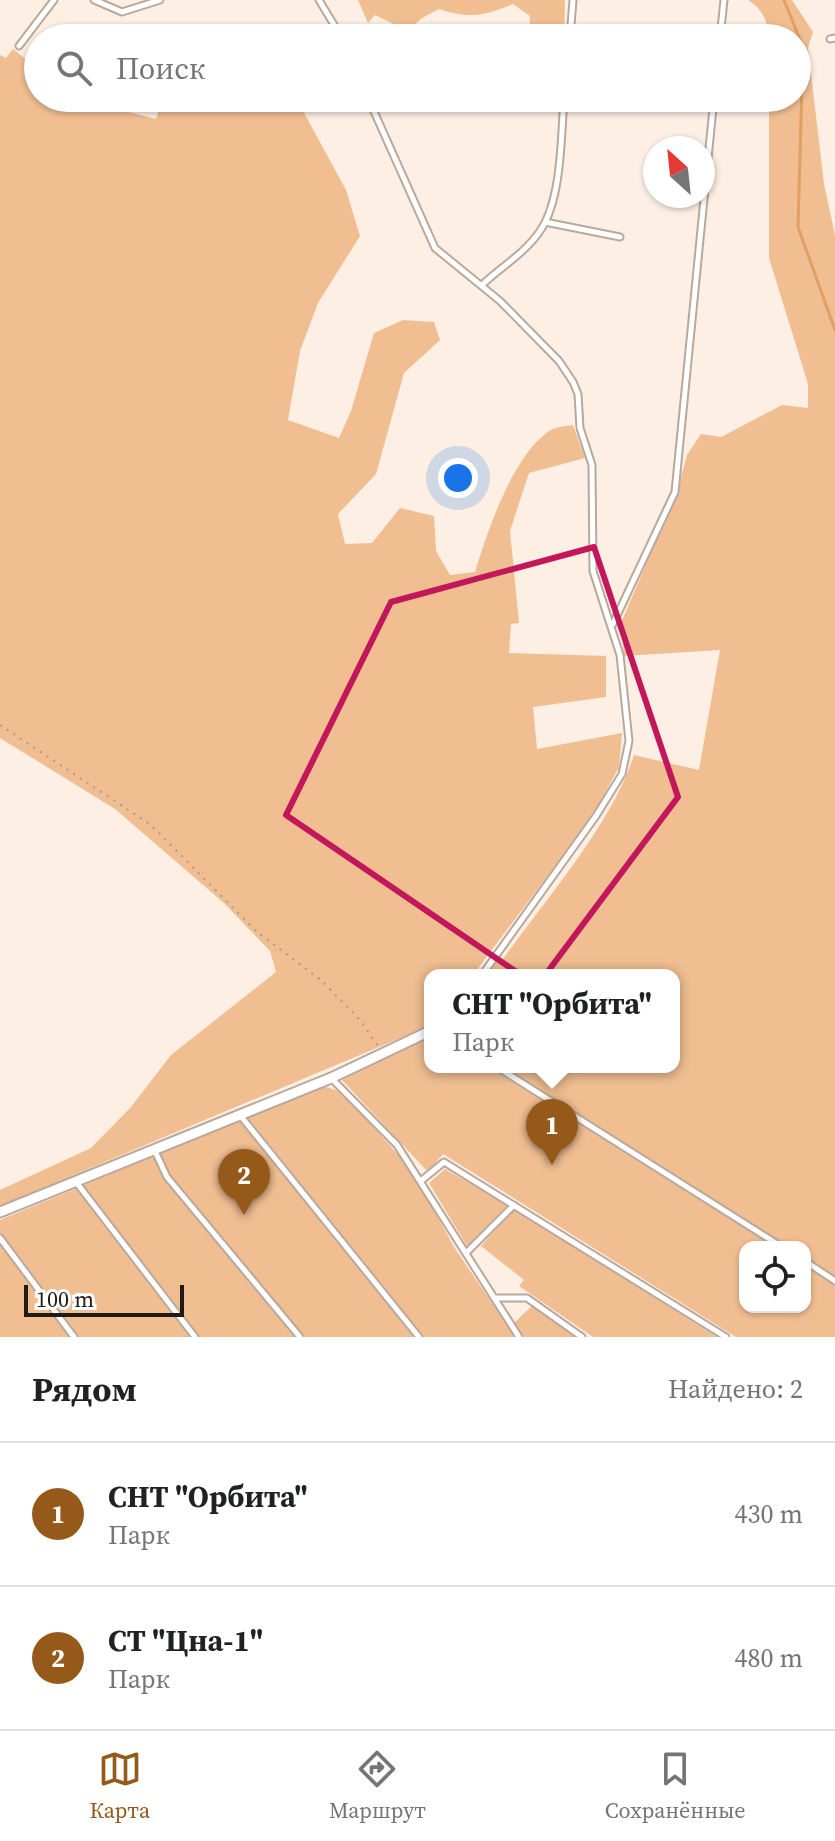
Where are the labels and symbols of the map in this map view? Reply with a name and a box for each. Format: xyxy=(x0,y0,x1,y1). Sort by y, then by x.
north arrow xyxy=(643,136,715,208)
your location xyxy=(438,458,478,498)
pin: 1 xyxy=(526,1099,578,1165)
pin: 2 xyxy=(218,1149,270,1215)
scale bar xyxy=(24,1281,184,1317)

